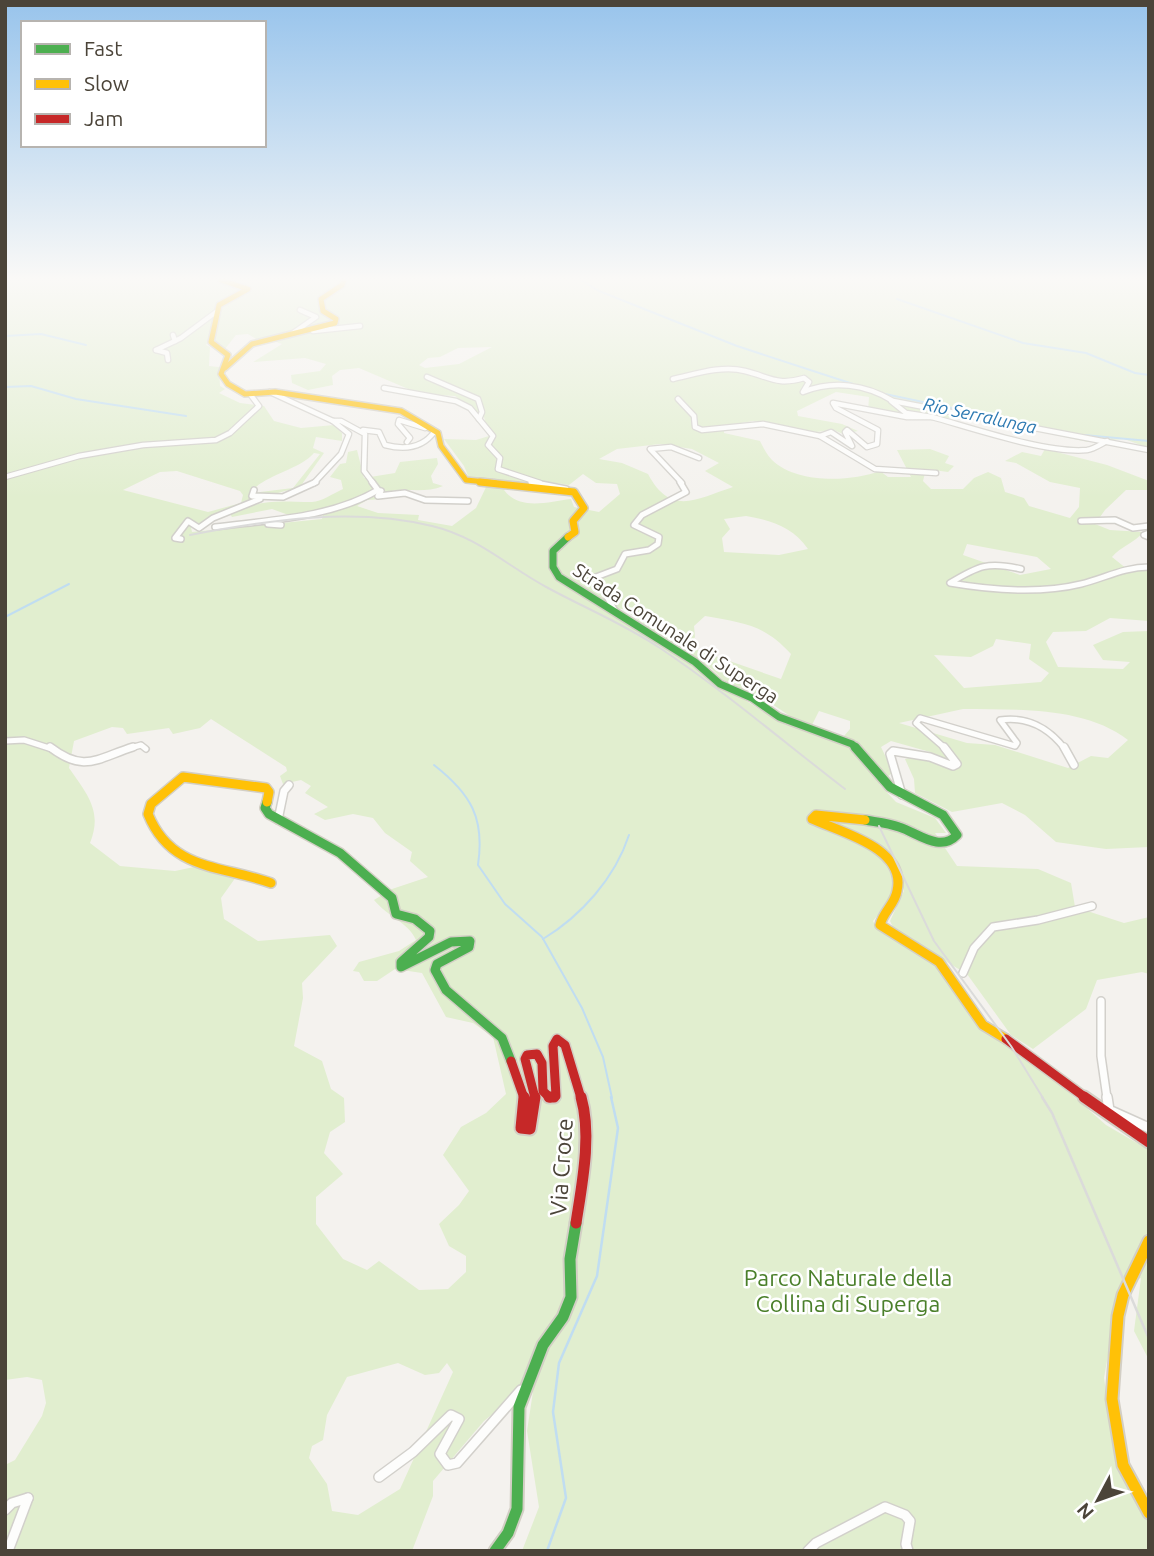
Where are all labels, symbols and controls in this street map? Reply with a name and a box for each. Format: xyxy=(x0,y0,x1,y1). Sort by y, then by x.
legend xyxy=(21,21,266,147)
text: Fast xyxy=(84,36,122,60)
text: Slow xyxy=(84,71,129,95)
text: Jam xyxy=(84,106,123,130)
water label: Rio Serralunga xyxy=(922,393,1039,437)
street label: Strada Comunale di Superga xyxy=(569,558,783,708)
street label: Via Croce xyxy=(545,1117,577,1217)
park label: Parco Naturale della Collina di Superga xyxy=(744,1265,952,1316)
north arrow xyxy=(1063,1465,1133,1535)
text: N xyxy=(1072,1499,1098,1524)

